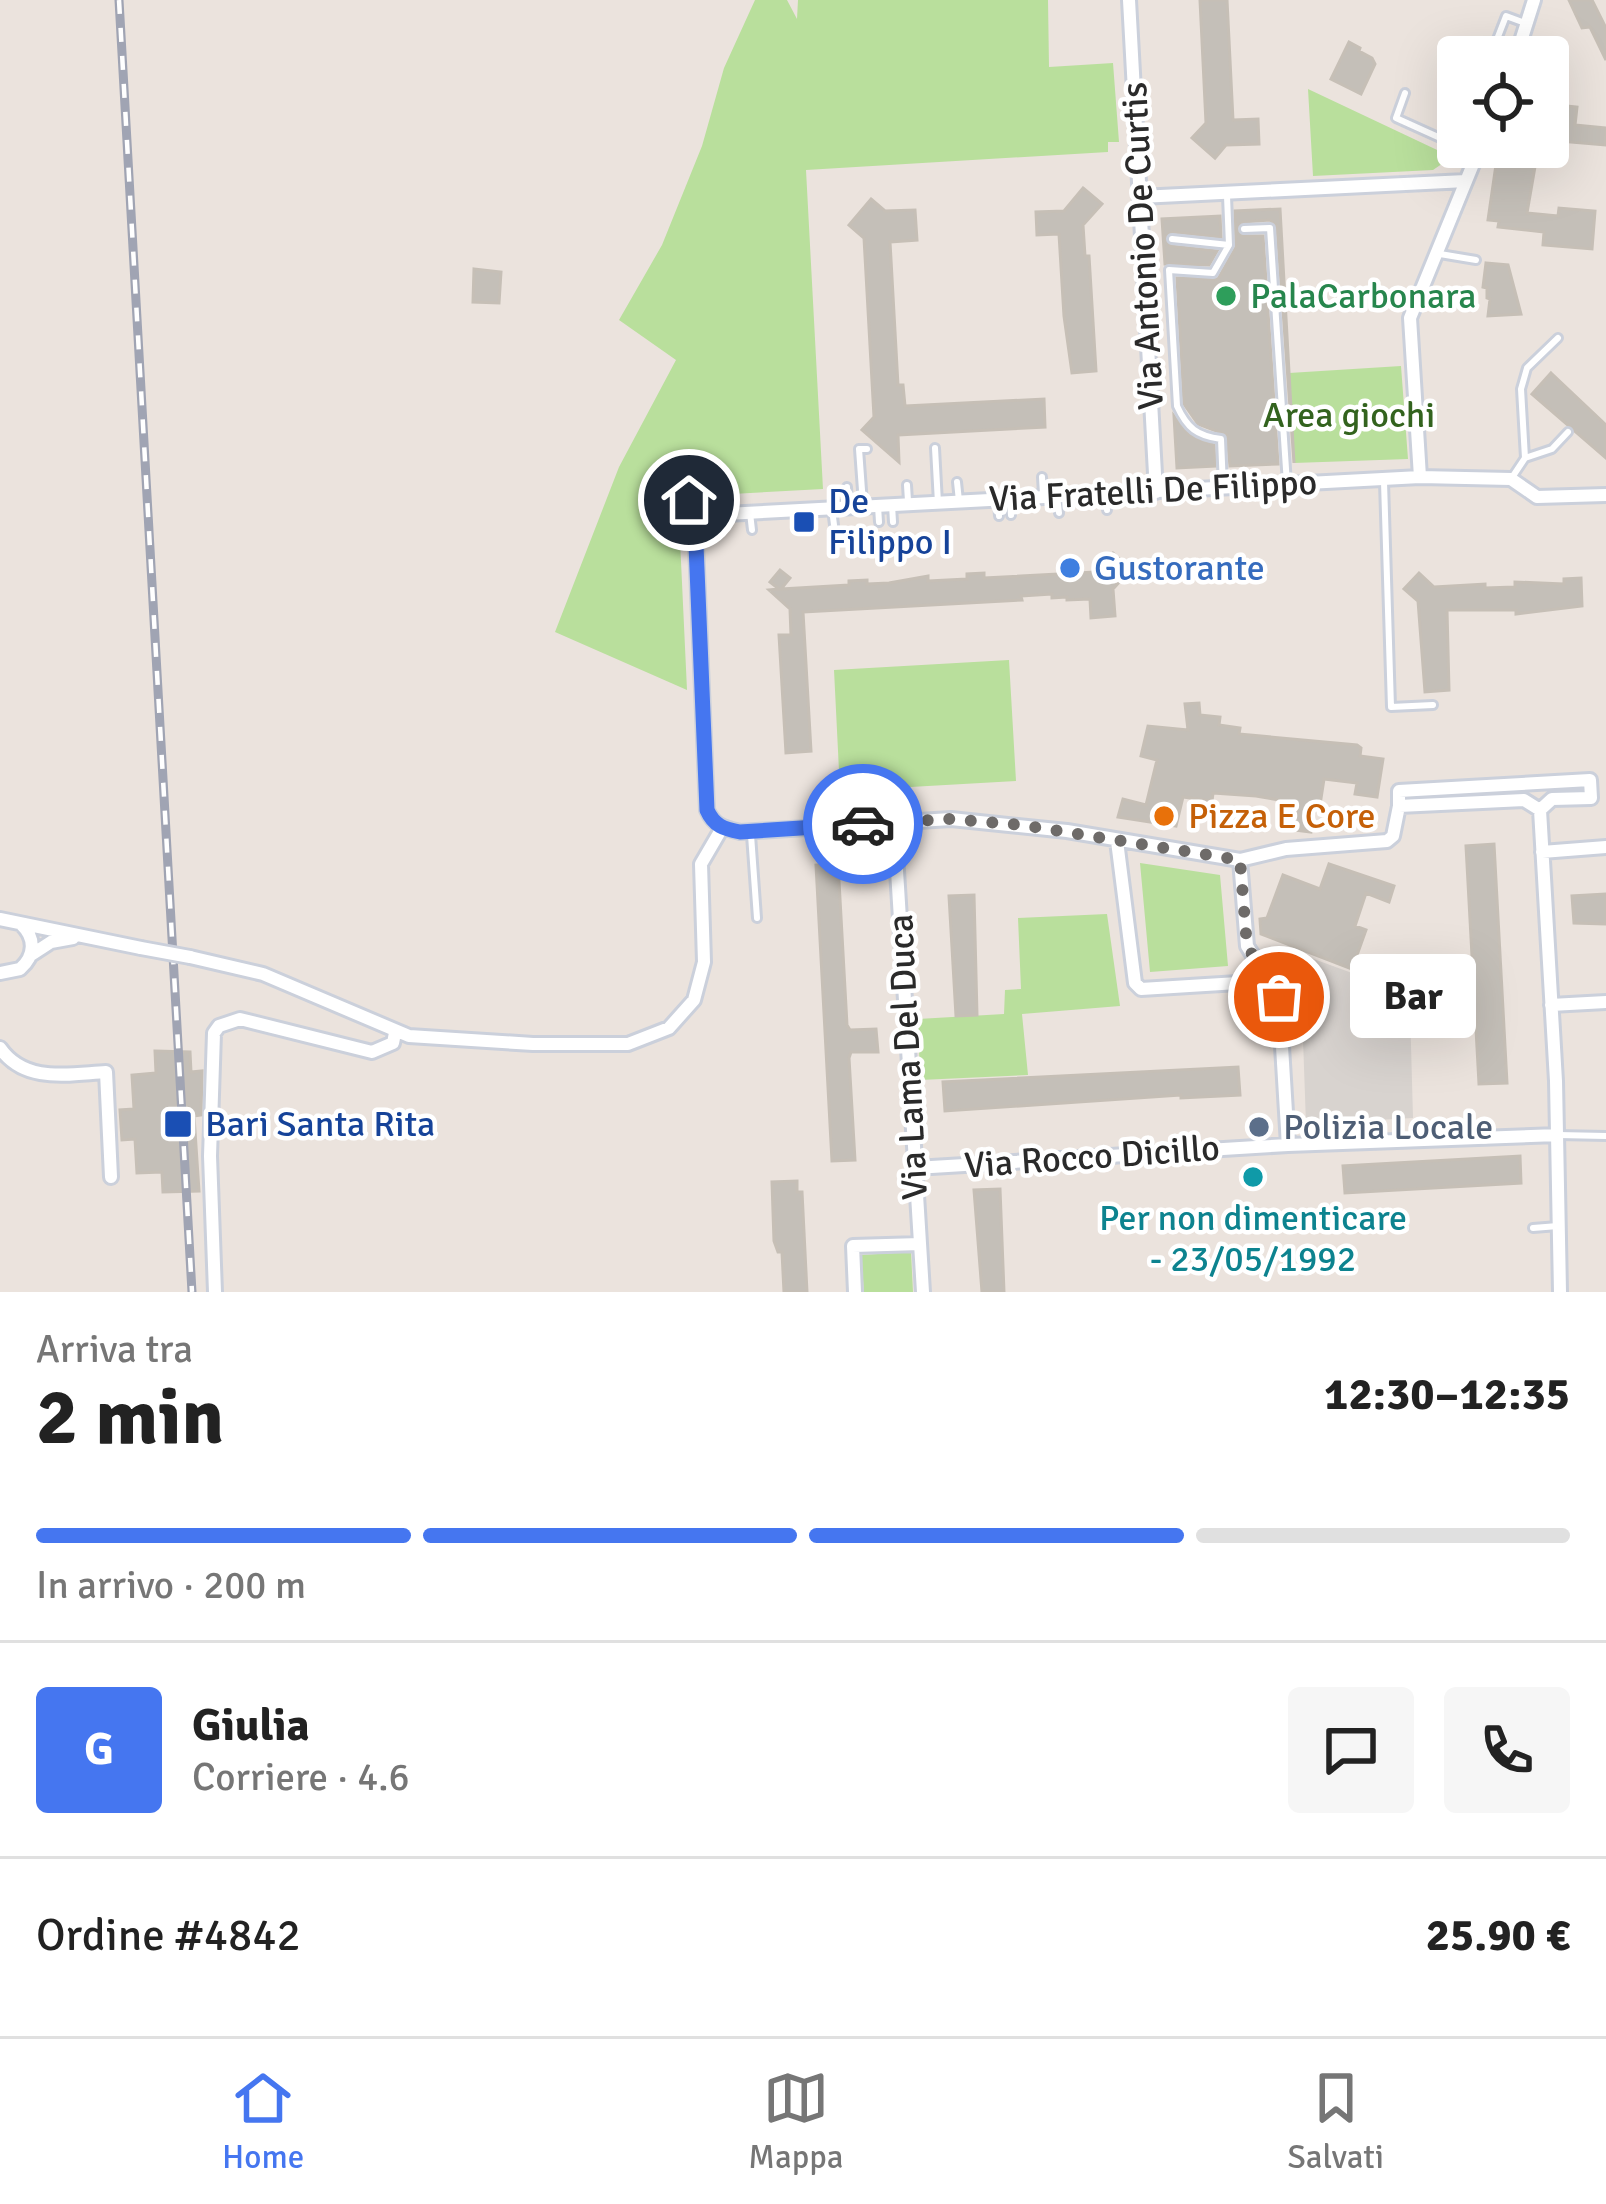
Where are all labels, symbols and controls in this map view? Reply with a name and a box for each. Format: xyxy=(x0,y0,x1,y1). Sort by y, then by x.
map controls xyxy=(1437,36,1569,168)
button: locate xyxy=(1437,36,1569,168)
street label: Via Antonio De Curtis xyxy=(1112,81,1174,411)
place label: PalaCarbonara xyxy=(1250,274,1477,319)
marker: PalaCarbonara xyxy=(1213,283,1239,309)
park label: Area giochi xyxy=(1263,393,1435,438)
pin xyxy=(638,449,740,551)
street label: Via Fratelli De Filippo xyxy=(988,460,1318,522)
icon: home xyxy=(656,467,722,533)
place label: De Filippo I xyxy=(828,479,952,565)
marker: De Filippo I xyxy=(791,509,817,535)
place label: Gustorante xyxy=(1094,546,1265,591)
marker: Gustorante xyxy=(1057,555,1083,581)
courier xyxy=(803,764,923,884)
icon: car xyxy=(830,791,896,857)
place label: Pizza E Core xyxy=(1188,794,1376,839)
marker: Pizza E Core xyxy=(1151,803,1177,829)
street label: Via Lama Del Duca xyxy=(878,913,938,1201)
pin xyxy=(1228,946,1330,1048)
callout: Bar xyxy=(1351,955,1477,1039)
icon: bag xyxy=(1246,964,1312,1030)
text: Bar xyxy=(1383,972,1443,1020)
place label: Bari Santa Rita xyxy=(205,1102,435,1147)
place label: Polizia Locale xyxy=(1283,1105,1493,1150)
marker: Bari Santa Rita xyxy=(162,1108,194,1140)
marker: Polizia Locale xyxy=(1246,1114,1272,1140)
street label: Via Rocco Dicillo xyxy=(963,1126,1221,1188)
marker: Per non dimenticare - 23/05/1992 xyxy=(1240,1164,1266,1190)
place label: Per non dimenticare - 23/05/1992 xyxy=(1099,1196,1407,1282)
text: Arriva tra xyxy=(36,1325,193,1373)
text: 12:30–12:35 xyxy=(1324,1367,1570,1422)
text: 2 min xyxy=(36,1370,224,1466)
text: In arrivo · 200 m xyxy=(36,1561,306,1609)
button: chat xyxy=(1288,1687,1414,1813)
button: phone xyxy=(1444,1687,1570,1813)
text: Giulia xyxy=(192,1698,310,1753)
text: G xyxy=(84,1722,114,1777)
text: Corriere · 4.6 xyxy=(192,1753,410,1801)
text: Ordine #4842 xyxy=(36,1908,301,1963)
text: 25.90 € xyxy=(1426,1908,1570,1963)
tab: Home xyxy=(222,2065,304,2178)
tab: Mappa xyxy=(748,2065,843,2178)
tab: Salvati xyxy=(1287,2065,1384,2178)

